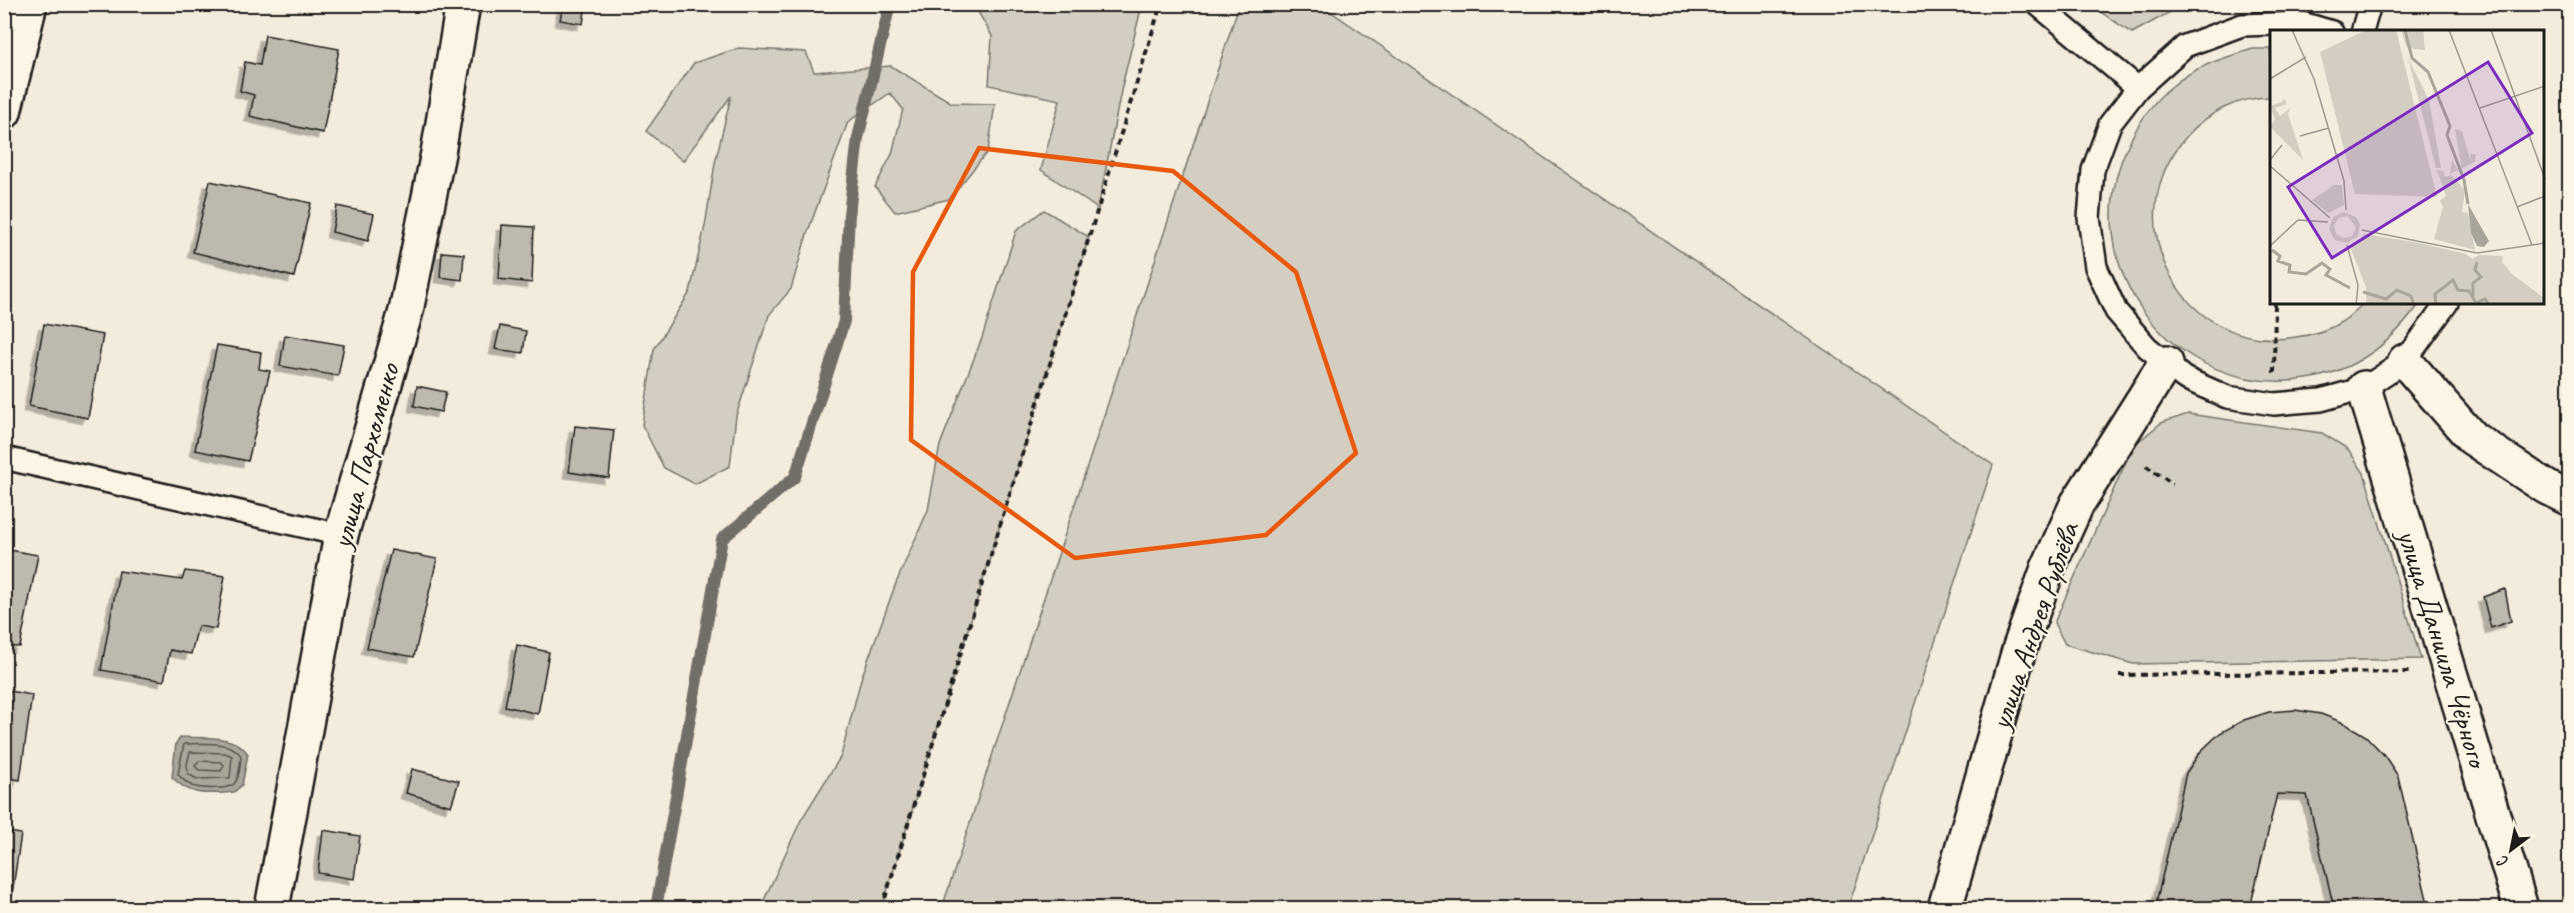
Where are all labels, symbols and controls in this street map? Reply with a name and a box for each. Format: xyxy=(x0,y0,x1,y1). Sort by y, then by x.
inset map xyxy=(2270,30,2544,304)
street label: улица Пархоменко xyxy=(322,358,408,554)
street label: улица Андрея Рублёва xyxy=(1980,516,2088,736)
street label: улица Даниила Чёрного xyxy=(2388,523,2498,774)
north arrow xyxy=(2481,820,2541,880)
text: С xyxy=(2493,850,2512,872)

